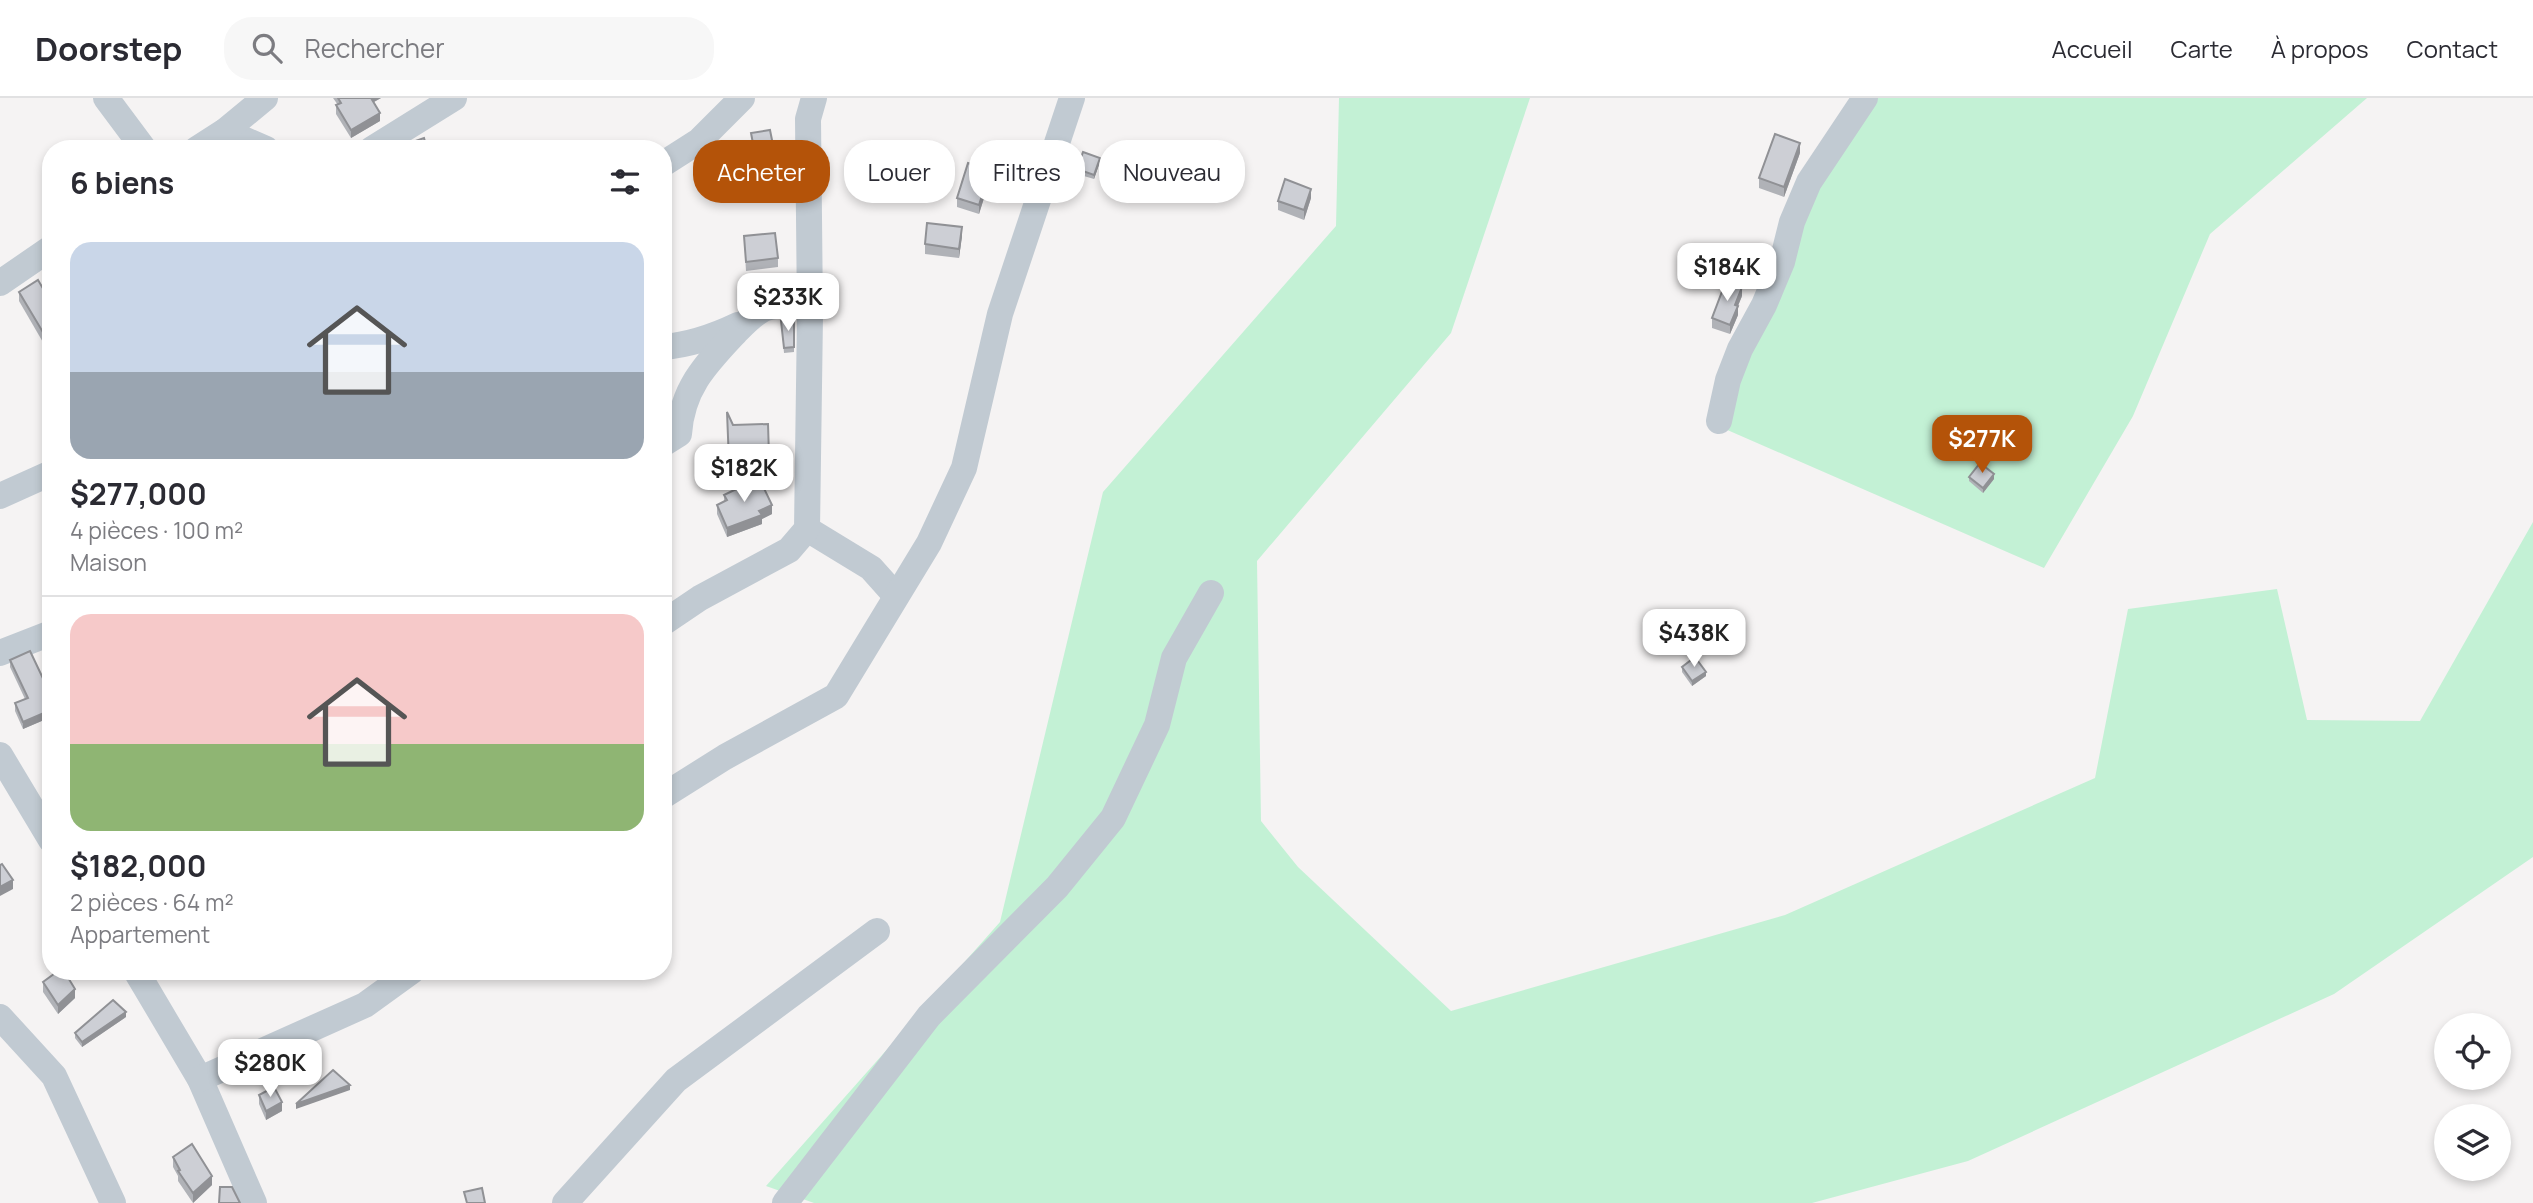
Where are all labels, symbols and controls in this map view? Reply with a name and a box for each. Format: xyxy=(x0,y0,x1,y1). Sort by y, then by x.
search box xyxy=(224,17,714,80)
text: Doorstep xyxy=(35,26,182,71)
icon: search xyxy=(248,29,286,67)
text: Rechercher xyxy=(304,30,445,66)
text: Accueil xyxy=(2052,32,2132,65)
text: Carte xyxy=(2170,32,2233,65)
text: À propos xyxy=(2271,32,2369,65)
text: Contact xyxy=(2407,32,2498,65)
chip: Acheter xyxy=(693,140,830,203)
chip: Louer xyxy=(844,140,955,203)
chip: Filtres xyxy=(969,140,1085,203)
chip: Nouveau xyxy=(1099,140,1245,203)
text: 6 biens xyxy=(70,162,174,203)
icon: filters xyxy=(606,163,644,201)
pin: $184K xyxy=(1678,244,1776,303)
text: $184K xyxy=(1693,250,1761,282)
pin: $233K xyxy=(739,274,837,333)
text: $233K xyxy=(753,280,823,312)
icon: home xyxy=(294,287,420,413)
pin: $277K xyxy=(1933,416,2031,475)
text: $277K xyxy=(1948,422,2016,454)
pin: $182K xyxy=(695,444,793,504)
text: $182K xyxy=(710,451,778,483)
text: $277,000 xyxy=(70,473,207,514)
text: 4 pièces · 100 m² xyxy=(70,514,243,546)
text: Maison xyxy=(70,546,147,578)
pin: $438K xyxy=(1645,610,1743,669)
text: $438K xyxy=(1659,616,1729,648)
icon: home xyxy=(294,659,420,785)
text: $182,000 xyxy=(70,845,207,886)
text: 2 pièces · 64 m² xyxy=(70,886,234,918)
text: Appartement xyxy=(70,918,210,950)
map controls xyxy=(2434,1013,2511,1181)
button: locate xyxy=(2434,1013,2511,1090)
pin: $280K xyxy=(221,1040,319,1099)
text: $280K xyxy=(234,1046,306,1078)
button: layers xyxy=(2434,1104,2511,1181)

